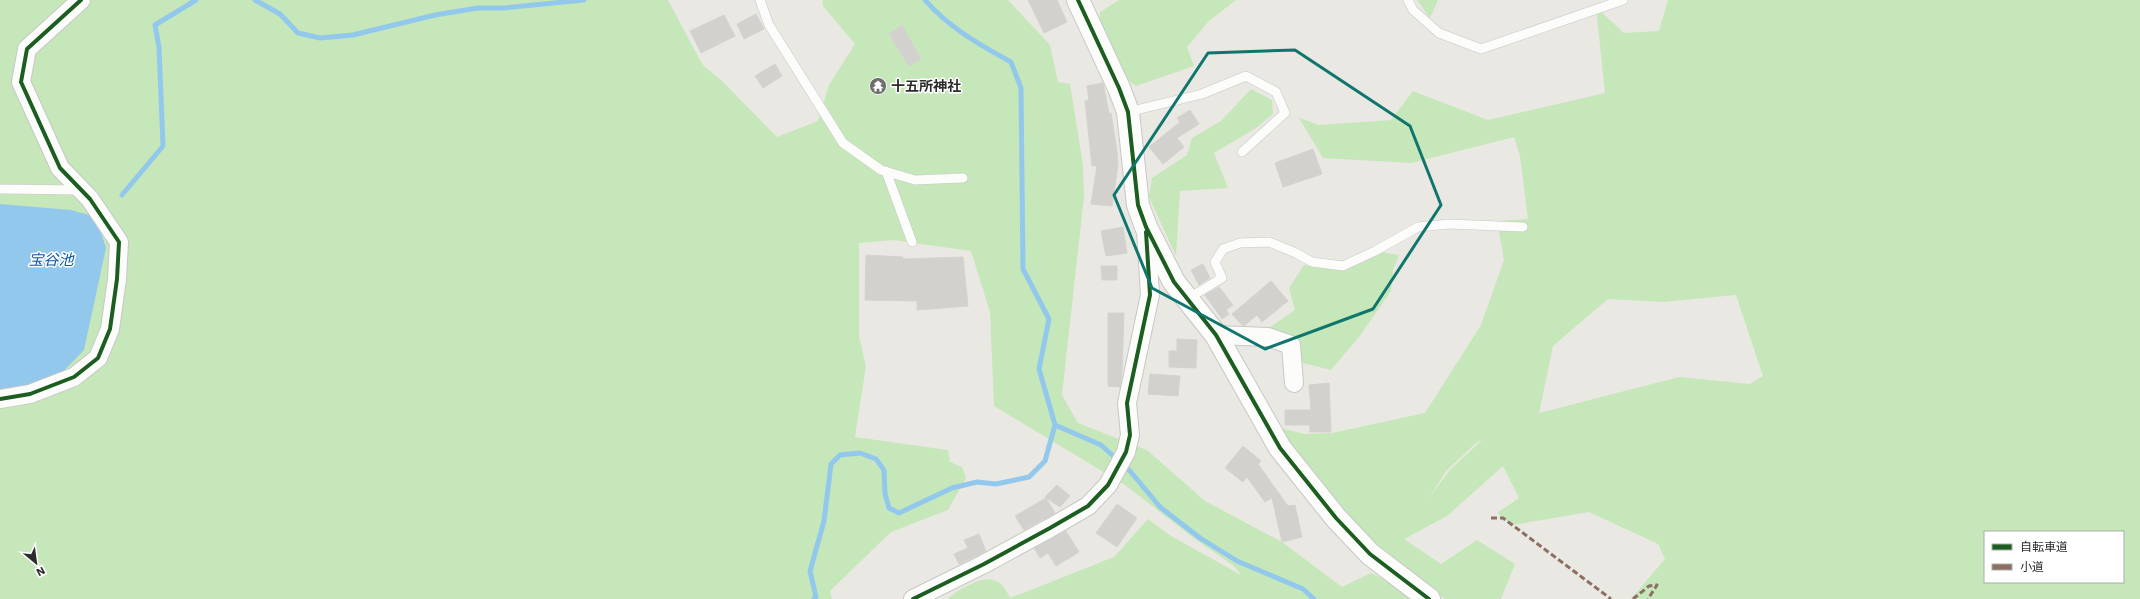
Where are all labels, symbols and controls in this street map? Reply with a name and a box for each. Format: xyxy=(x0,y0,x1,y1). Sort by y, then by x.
temple icon: 十五所神社 xyxy=(868,76,888,96)
place label: 十五所神社 xyxy=(891,78,961,94)
water label: 宝谷池 xyxy=(28,251,75,269)
legend xyxy=(1984,531,2124,583)
text: 自転車道 xyxy=(2020,540,2068,554)
north arrow xyxy=(16,543,56,583)
text: 小道 xyxy=(2020,560,2044,574)
text: N xyxy=(34,564,47,579)

